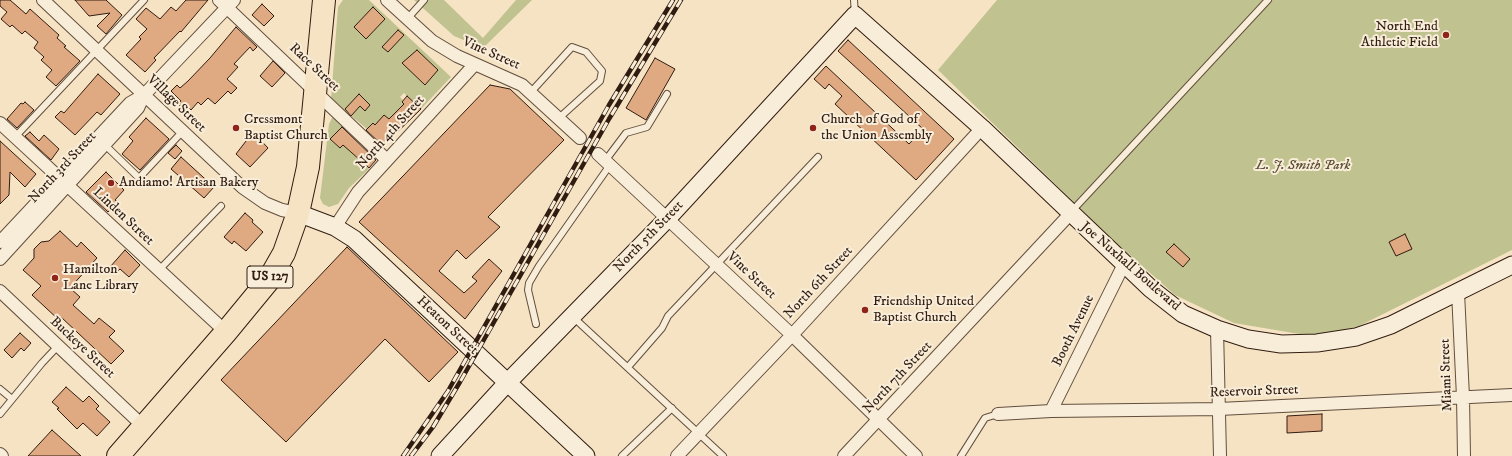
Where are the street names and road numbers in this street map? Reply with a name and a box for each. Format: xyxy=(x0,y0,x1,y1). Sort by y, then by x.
street label: Vine Street xyxy=(459,34,523,74)
street label: Race Street xyxy=(285,40,343,96)
street label: Village Street xyxy=(143,72,209,136)
street label: North 4th Street xyxy=(353,92,429,174)
street label: North 3rd Street xyxy=(26,129,100,207)
street label: Linden Street xyxy=(89,185,157,249)
street label: North 5th Street xyxy=(611,198,687,276)
street label: Joe Nuxhall Boulevard xyxy=(1077,219,1183,315)
street label: North 6th Street xyxy=(781,243,857,323)
street label: Vine Street xyxy=(723,249,779,303)
road number: US 127 xyxy=(247,266,293,288)
street label: Booth Avenue xyxy=(1049,292,1099,370)
street label: Heaton Street xyxy=(413,293,481,359)
street label: Buckeye Street xyxy=(46,314,118,382)
street label: North 7th Street xyxy=(860,338,936,418)
street label: Miami Street xyxy=(1437,338,1457,412)
street label: Reservoir Street xyxy=(1209,382,1299,402)

